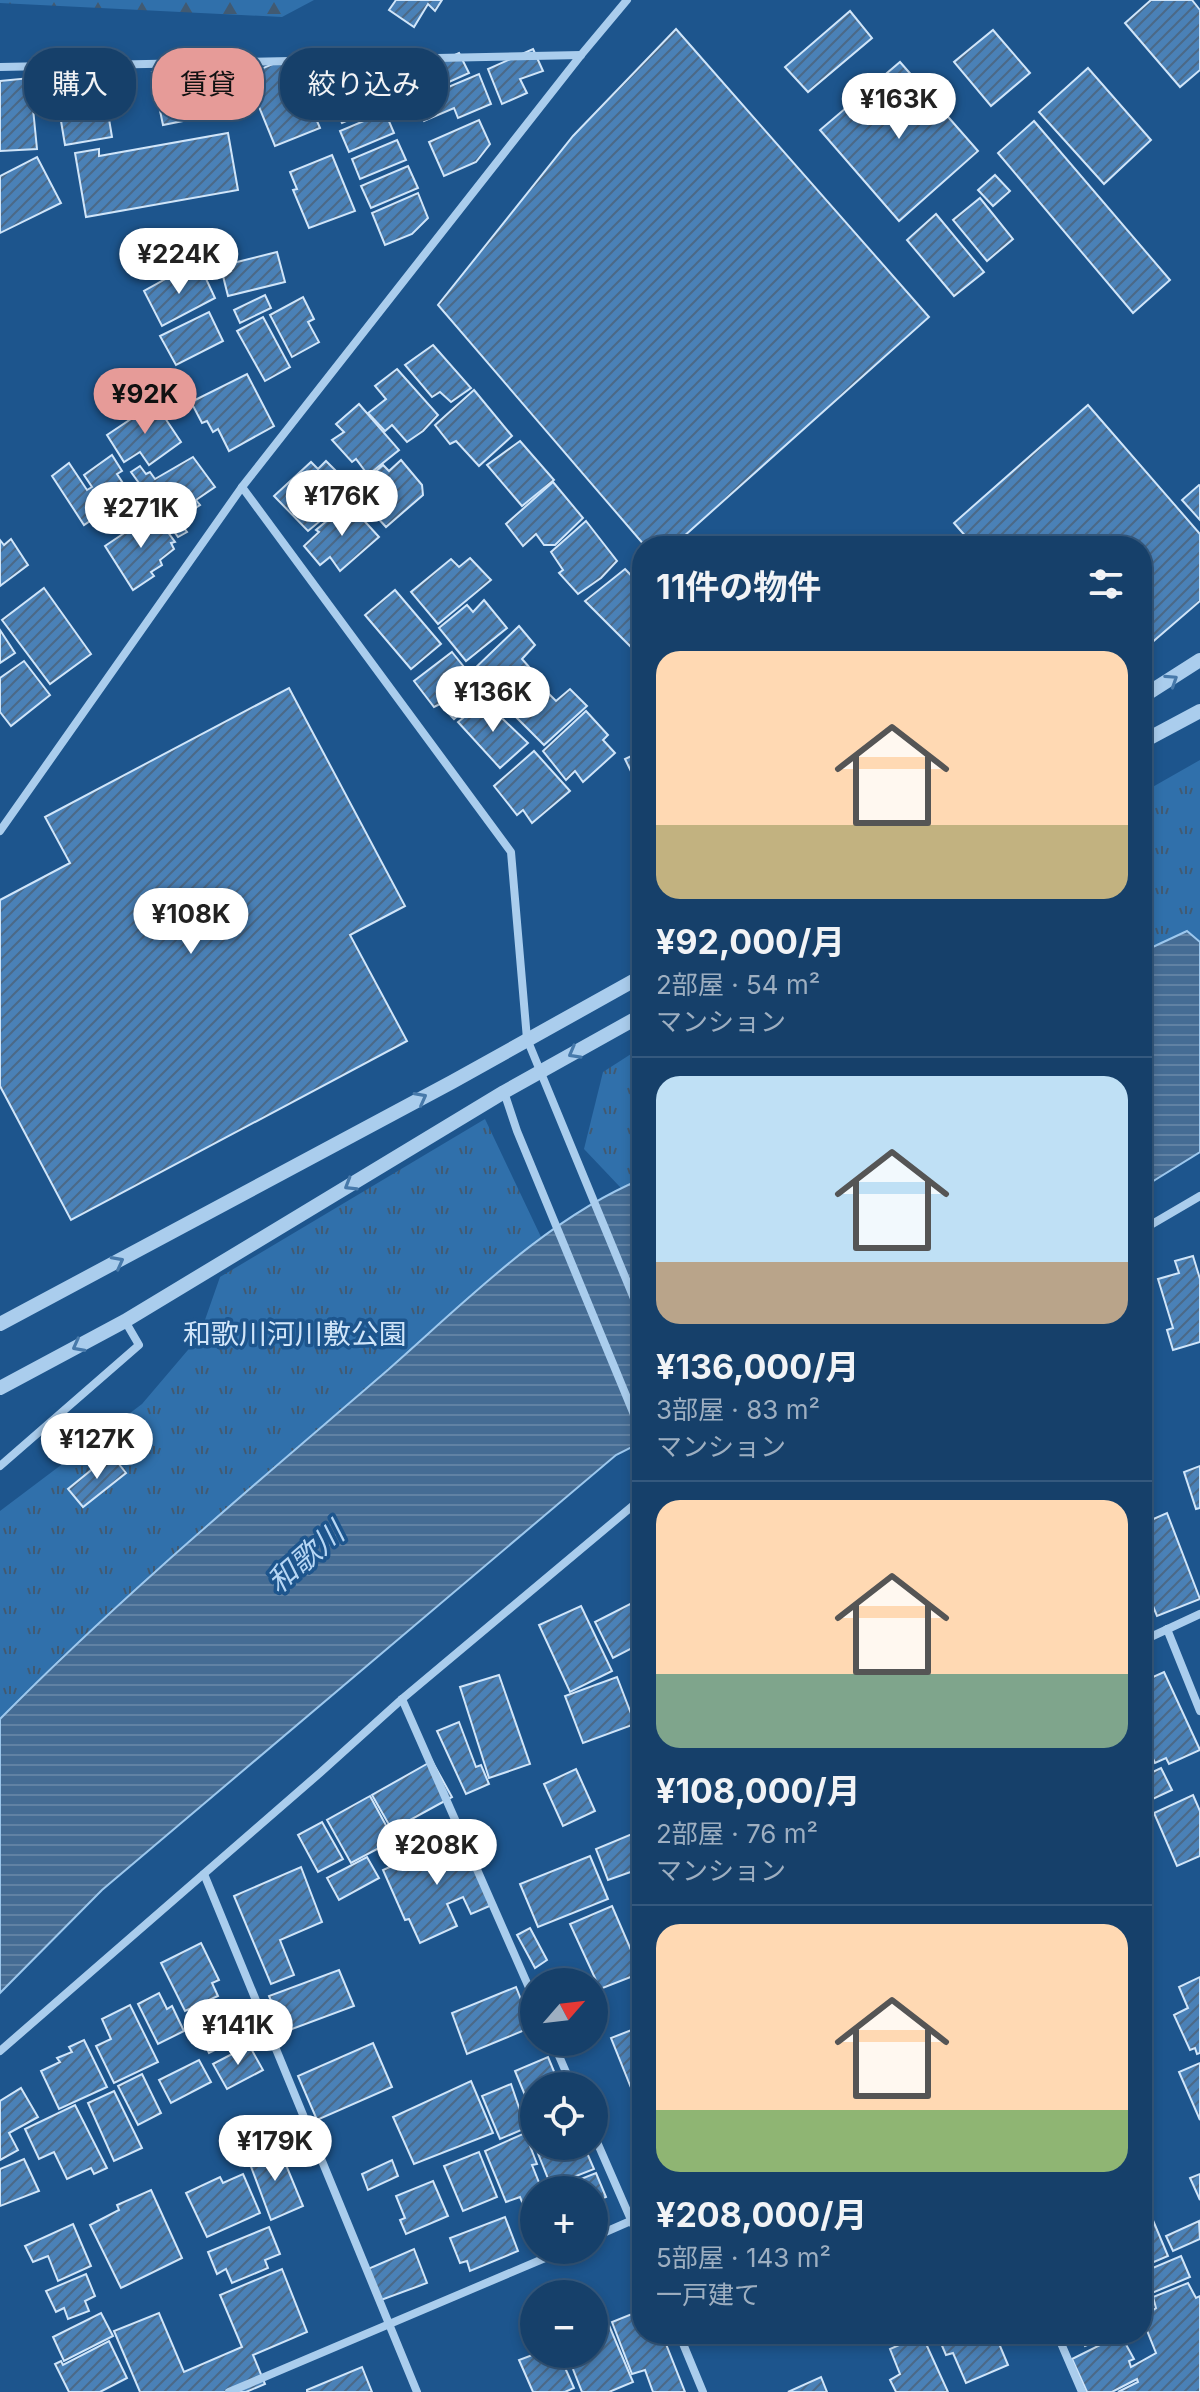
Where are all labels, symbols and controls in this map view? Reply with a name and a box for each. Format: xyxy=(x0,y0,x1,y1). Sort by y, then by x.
chip: 購入 xyxy=(24,48,136,120)
chip: 賃貸 xyxy=(152,48,264,120)
chip: 絞り込み xyxy=(280,48,448,120)
pin: ¥163K xyxy=(843,73,955,141)
text: ¥163K xyxy=(860,83,938,114)
pin: ¥224K xyxy=(123,228,235,296)
text: ¥224K xyxy=(137,238,221,269)
pin: ¥92K xyxy=(98,368,192,436)
text: ¥92K xyxy=(112,378,178,409)
pin: ¥176K xyxy=(286,470,398,538)
text: ¥176K xyxy=(304,480,380,511)
pin: ¥271K xyxy=(85,482,197,550)
text: ¥271K xyxy=(103,492,179,523)
icon: filters xyxy=(1084,562,1128,606)
text: 11件の物件 xyxy=(656,566,821,607)
pin: ¥136K xyxy=(437,666,549,734)
one-way arrow xyxy=(1163,674,1177,689)
text: ¥136K xyxy=(454,676,532,707)
icon: home xyxy=(820,703,964,847)
pin: ¥108K xyxy=(135,888,247,956)
text: ¥108K xyxy=(151,898,231,929)
text: ¥92,000/月 xyxy=(656,921,845,962)
text: 2部屋 · 54 m² xyxy=(656,969,820,1000)
text: マンション xyxy=(656,1006,786,1037)
one-way arrow xyxy=(568,1043,583,1059)
one-way arrow xyxy=(413,1093,428,1108)
icon: home xyxy=(820,1128,964,1272)
one-way arrow xyxy=(344,1175,359,1191)
one-way arrow xyxy=(110,1256,125,1271)
park label: 和歌川河川敷公園 xyxy=(183,1317,407,1351)
one-way arrow xyxy=(72,1337,87,1352)
text: ¥136,000/月 xyxy=(656,1346,859,1387)
text: 3部屋 · 83 m² xyxy=(656,1394,820,1425)
pin: ¥127K xyxy=(41,1413,153,1481)
text: ¥127K xyxy=(59,1423,135,1454)
text: マンション xyxy=(656,1431,786,1462)
water label: 和歌川 xyxy=(259,1512,353,1600)
icon: home xyxy=(820,1552,964,1696)
text: ¥108,000/月 xyxy=(656,1770,861,1811)
text: 2部屋 · 76 m² xyxy=(656,1818,818,1849)
pin: ¥208K xyxy=(381,1819,493,1887)
text: ¥208K xyxy=(395,1829,479,1860)
text: マンション xyxy=(656,1855,786,1886)
north arrow xyxy=(520,1968,608,2056)
map controls xyxy=(520,1968,608,2368)
icon: home xyxy=(820,1976,964,2120)
pin: ¥141K xyxy=(182,1999,294,2067)
text: ¥141K xyxy=(202,2009,274,2040)
button: locate xyxy=(520,2072,608,2160)
pin: ¥179K xyxy=(219,2115,331,2183)
text: ¥179K xyxy=(237,2125,313,2156)
button: + xyxy=(520,2176,608,2264)
text: ¥208,000/月 xyxy=(656,2194,868,2235)
text: 5部屋 · 143 m² xyxy=(656,2242,831,2273)
text: 一戸建て xyxy=(656,2279,760,2310)
button: − xyxy=(520,2280,608,2368)

